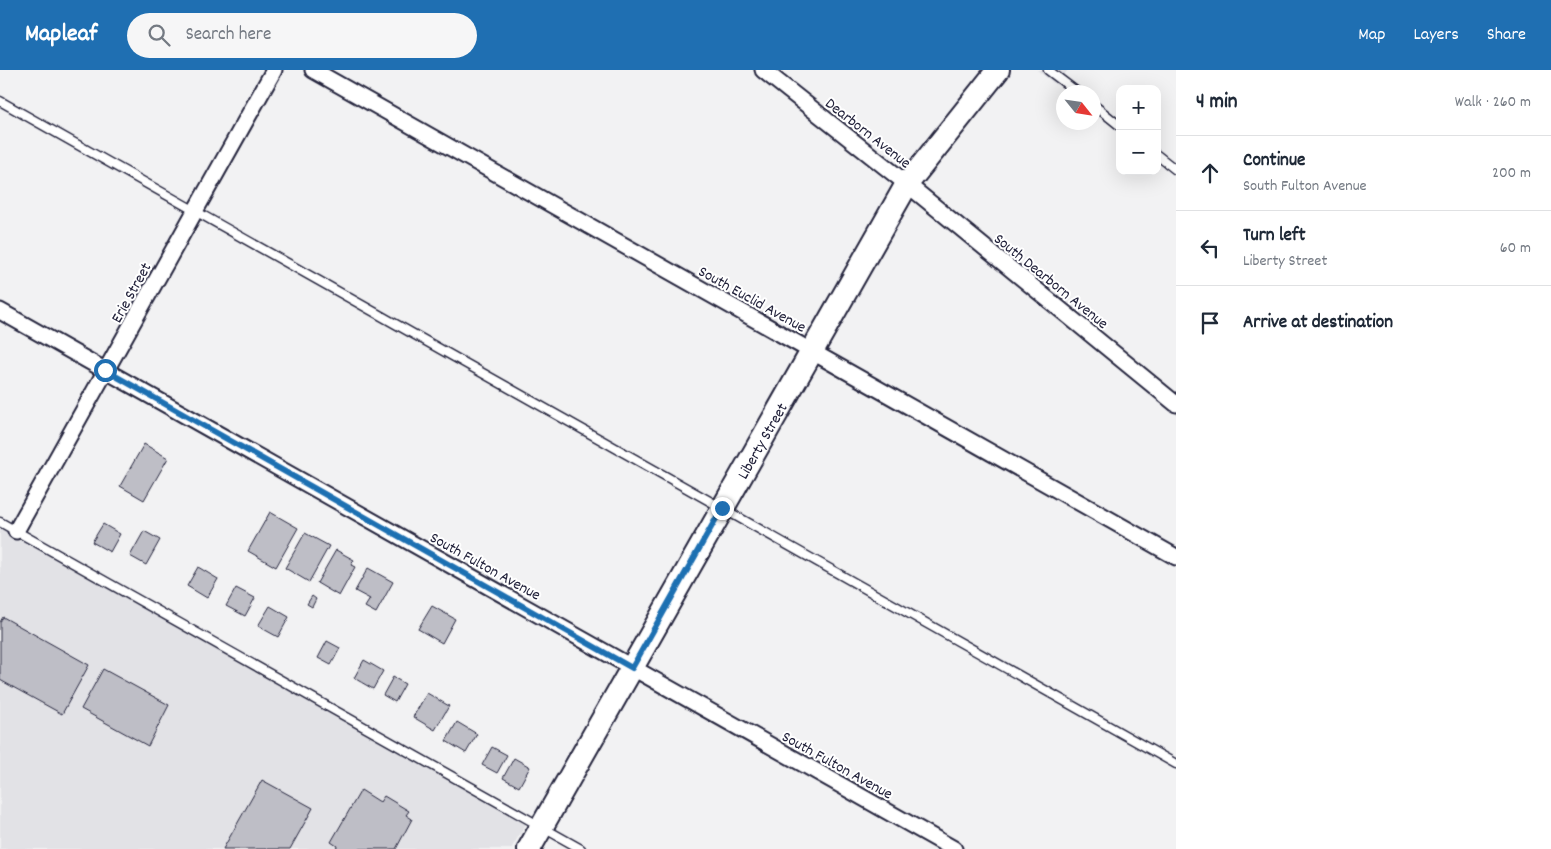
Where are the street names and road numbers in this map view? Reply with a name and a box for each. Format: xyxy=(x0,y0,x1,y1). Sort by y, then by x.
street label: Dearborn Avenue xyxy=(820,93,915,175)
street label: South Dearborn Avenue xyxy=(988,228,1113,335)
street label: Erie Street xyxy=(106,259,158,328)
street label: South Euclid Avenue xyxy=(694,261,810,339)
street label: Liberty Street xyxy=(733,399,794,484)
street label: South Fulton Avenue xyxy=(425,527,544,607)
street label: South Fulton Avenue xyxy=(777,726,896,806)

